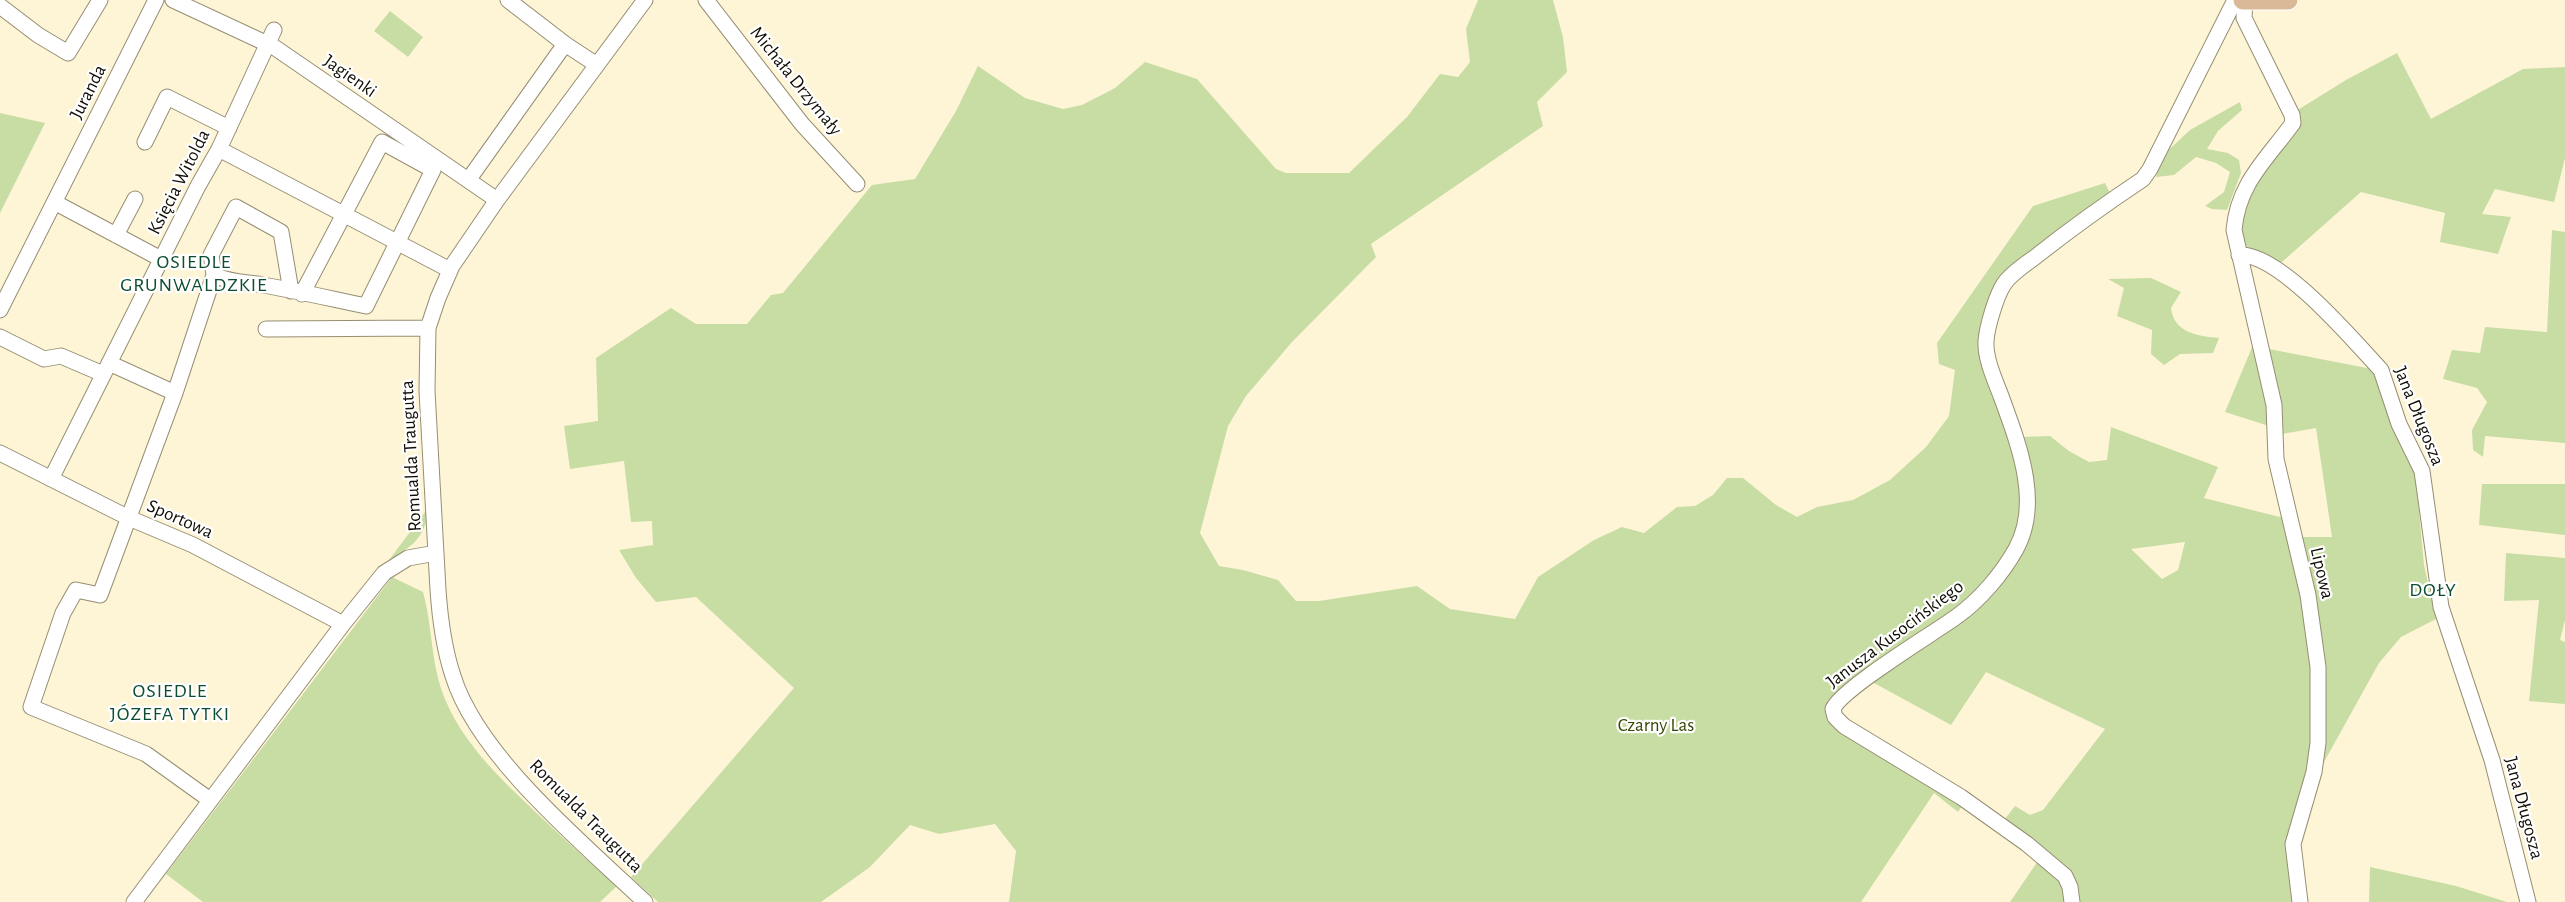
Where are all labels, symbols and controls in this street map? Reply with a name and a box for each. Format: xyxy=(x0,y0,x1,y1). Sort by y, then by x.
street label: Michała Drzymały xyxy=(745,22,847,140)
street label: Jagienki xyxy=(319,49,381,103)
street label: Juranda xyxy=(65,61,111,123)
street label: Księcia Witolda xyxy=(143,126,215,238)
district label: OSIEDLE GRUNWALDZKIE xyxy=(119,250,269,297)
street label: Jana Długosza xyxy=(2389,363,2449,469)
street label: Romualda Traugutta xyxy=(396,380,426,532)
street label: Sportowa xyxy=(143,494,217,544)
street label: Lipowa xyxy=(2305,545,2339,601)
street label: Janusza Kusocińskiego xyxy=(1822,575,1968,693)
district label: DOŁY xyxy=(2409,578,2457,602)
district label: OSIEDLE JÓZEFA TYTKI xyxy=(108,679,232,726)
park label: Czarny Las xyxy=(1618,714,1694,736)
street label: Romualda Traugutta xyxy=(524,754,648,878)
street label: Jana Długosza xyxy=(2499,754,2549,862)

